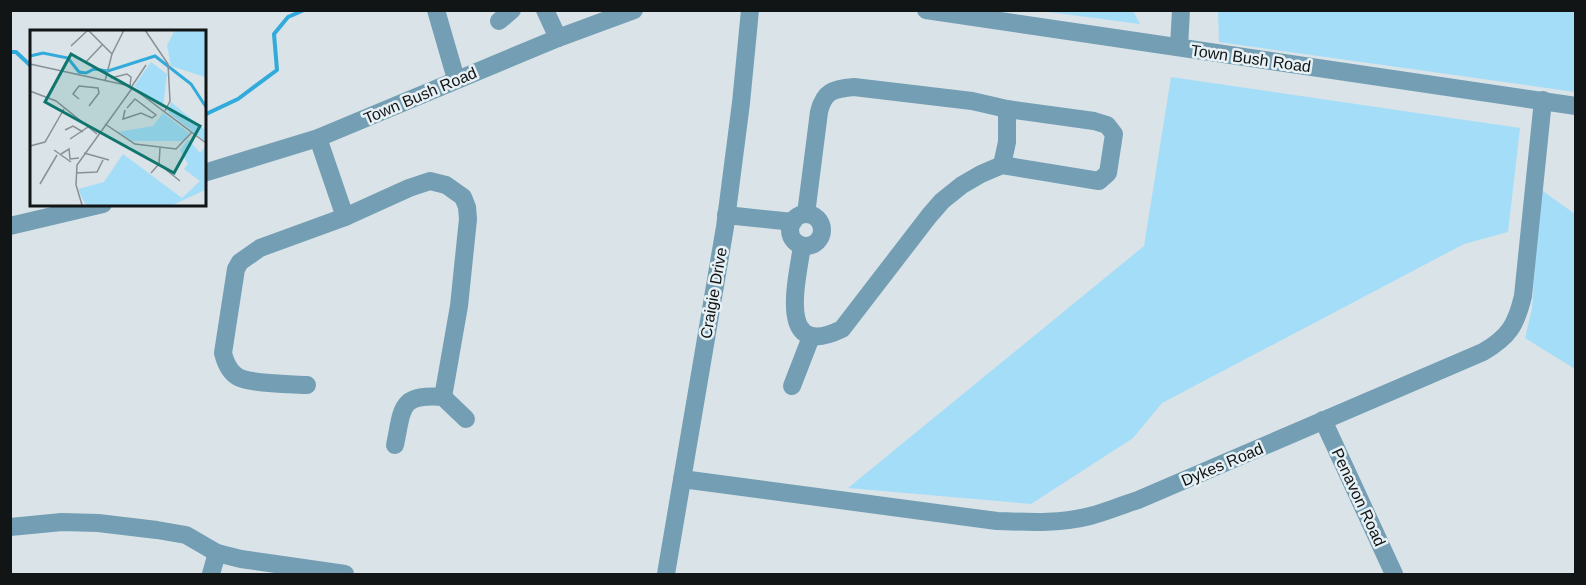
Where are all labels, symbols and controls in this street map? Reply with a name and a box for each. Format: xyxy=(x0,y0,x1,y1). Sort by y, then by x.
inset map xyxy=(30,30,206,206)
street label: Town Bush Road xyxy=(1190,42,1312,75)
street label: Town Bush Road xyxy=(361,64,479,127)
street label: Craigie Drive xyxy=(697,246,730,340)
street label: Dykes Road xyxy=(1179,440,1266,489)
street label: Penavon Road xyxy=(1328,446,1389,549)

